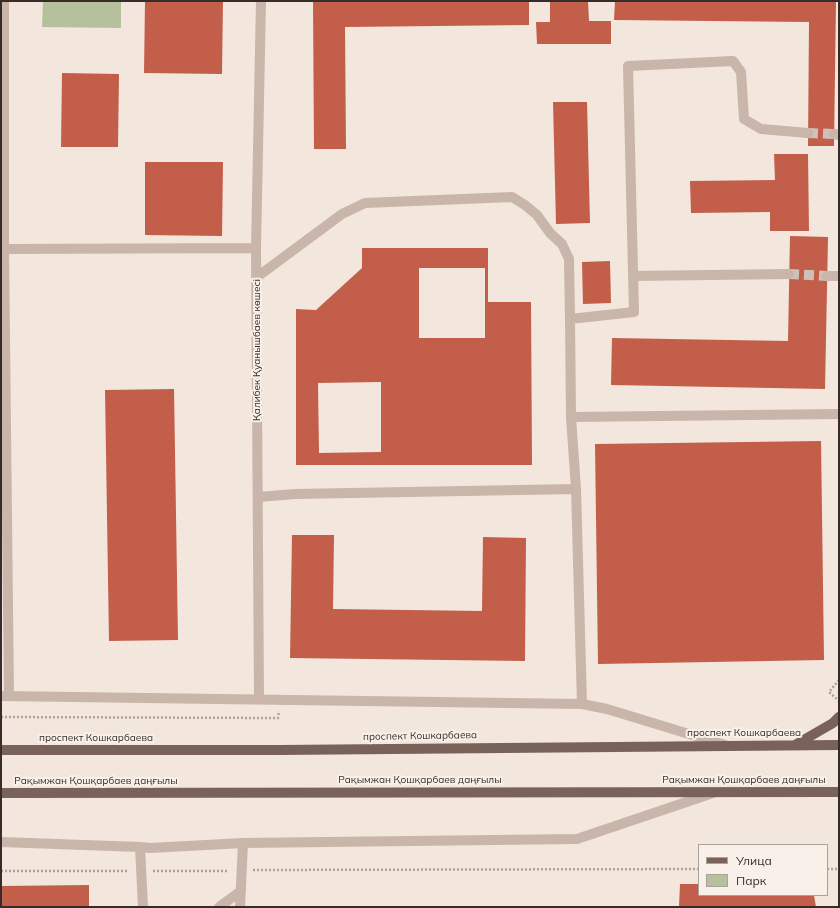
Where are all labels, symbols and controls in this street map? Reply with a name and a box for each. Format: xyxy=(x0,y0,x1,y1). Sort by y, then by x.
street label: Қалибек Қуанышбаев көшесі xyxy=(251,279,263,421)
street label: проспект Кошкарбаева xyxy=(687,727,801,739)
street label: проспект Кошкарбаева xyxy=(363,729,477,743)
street label: проспект Кошкарбаева xyxy=(39,732,153,744)
street label: Рақымжан Қошқарбаев даңғылы xyxy=(338,774,502,786)
street label: Рақымжан Қошқарбаев даңғылы xyxy=(662,774,826,786)
street label: Рақымжан Қошқарбаев даңғылы xyxy=(14,775,178,787)
legend xyxy=(698,844,828,896)
text: Улица xyxy=(736,853,772,868)
text: Парк xyxy=(736,873,766,888)

